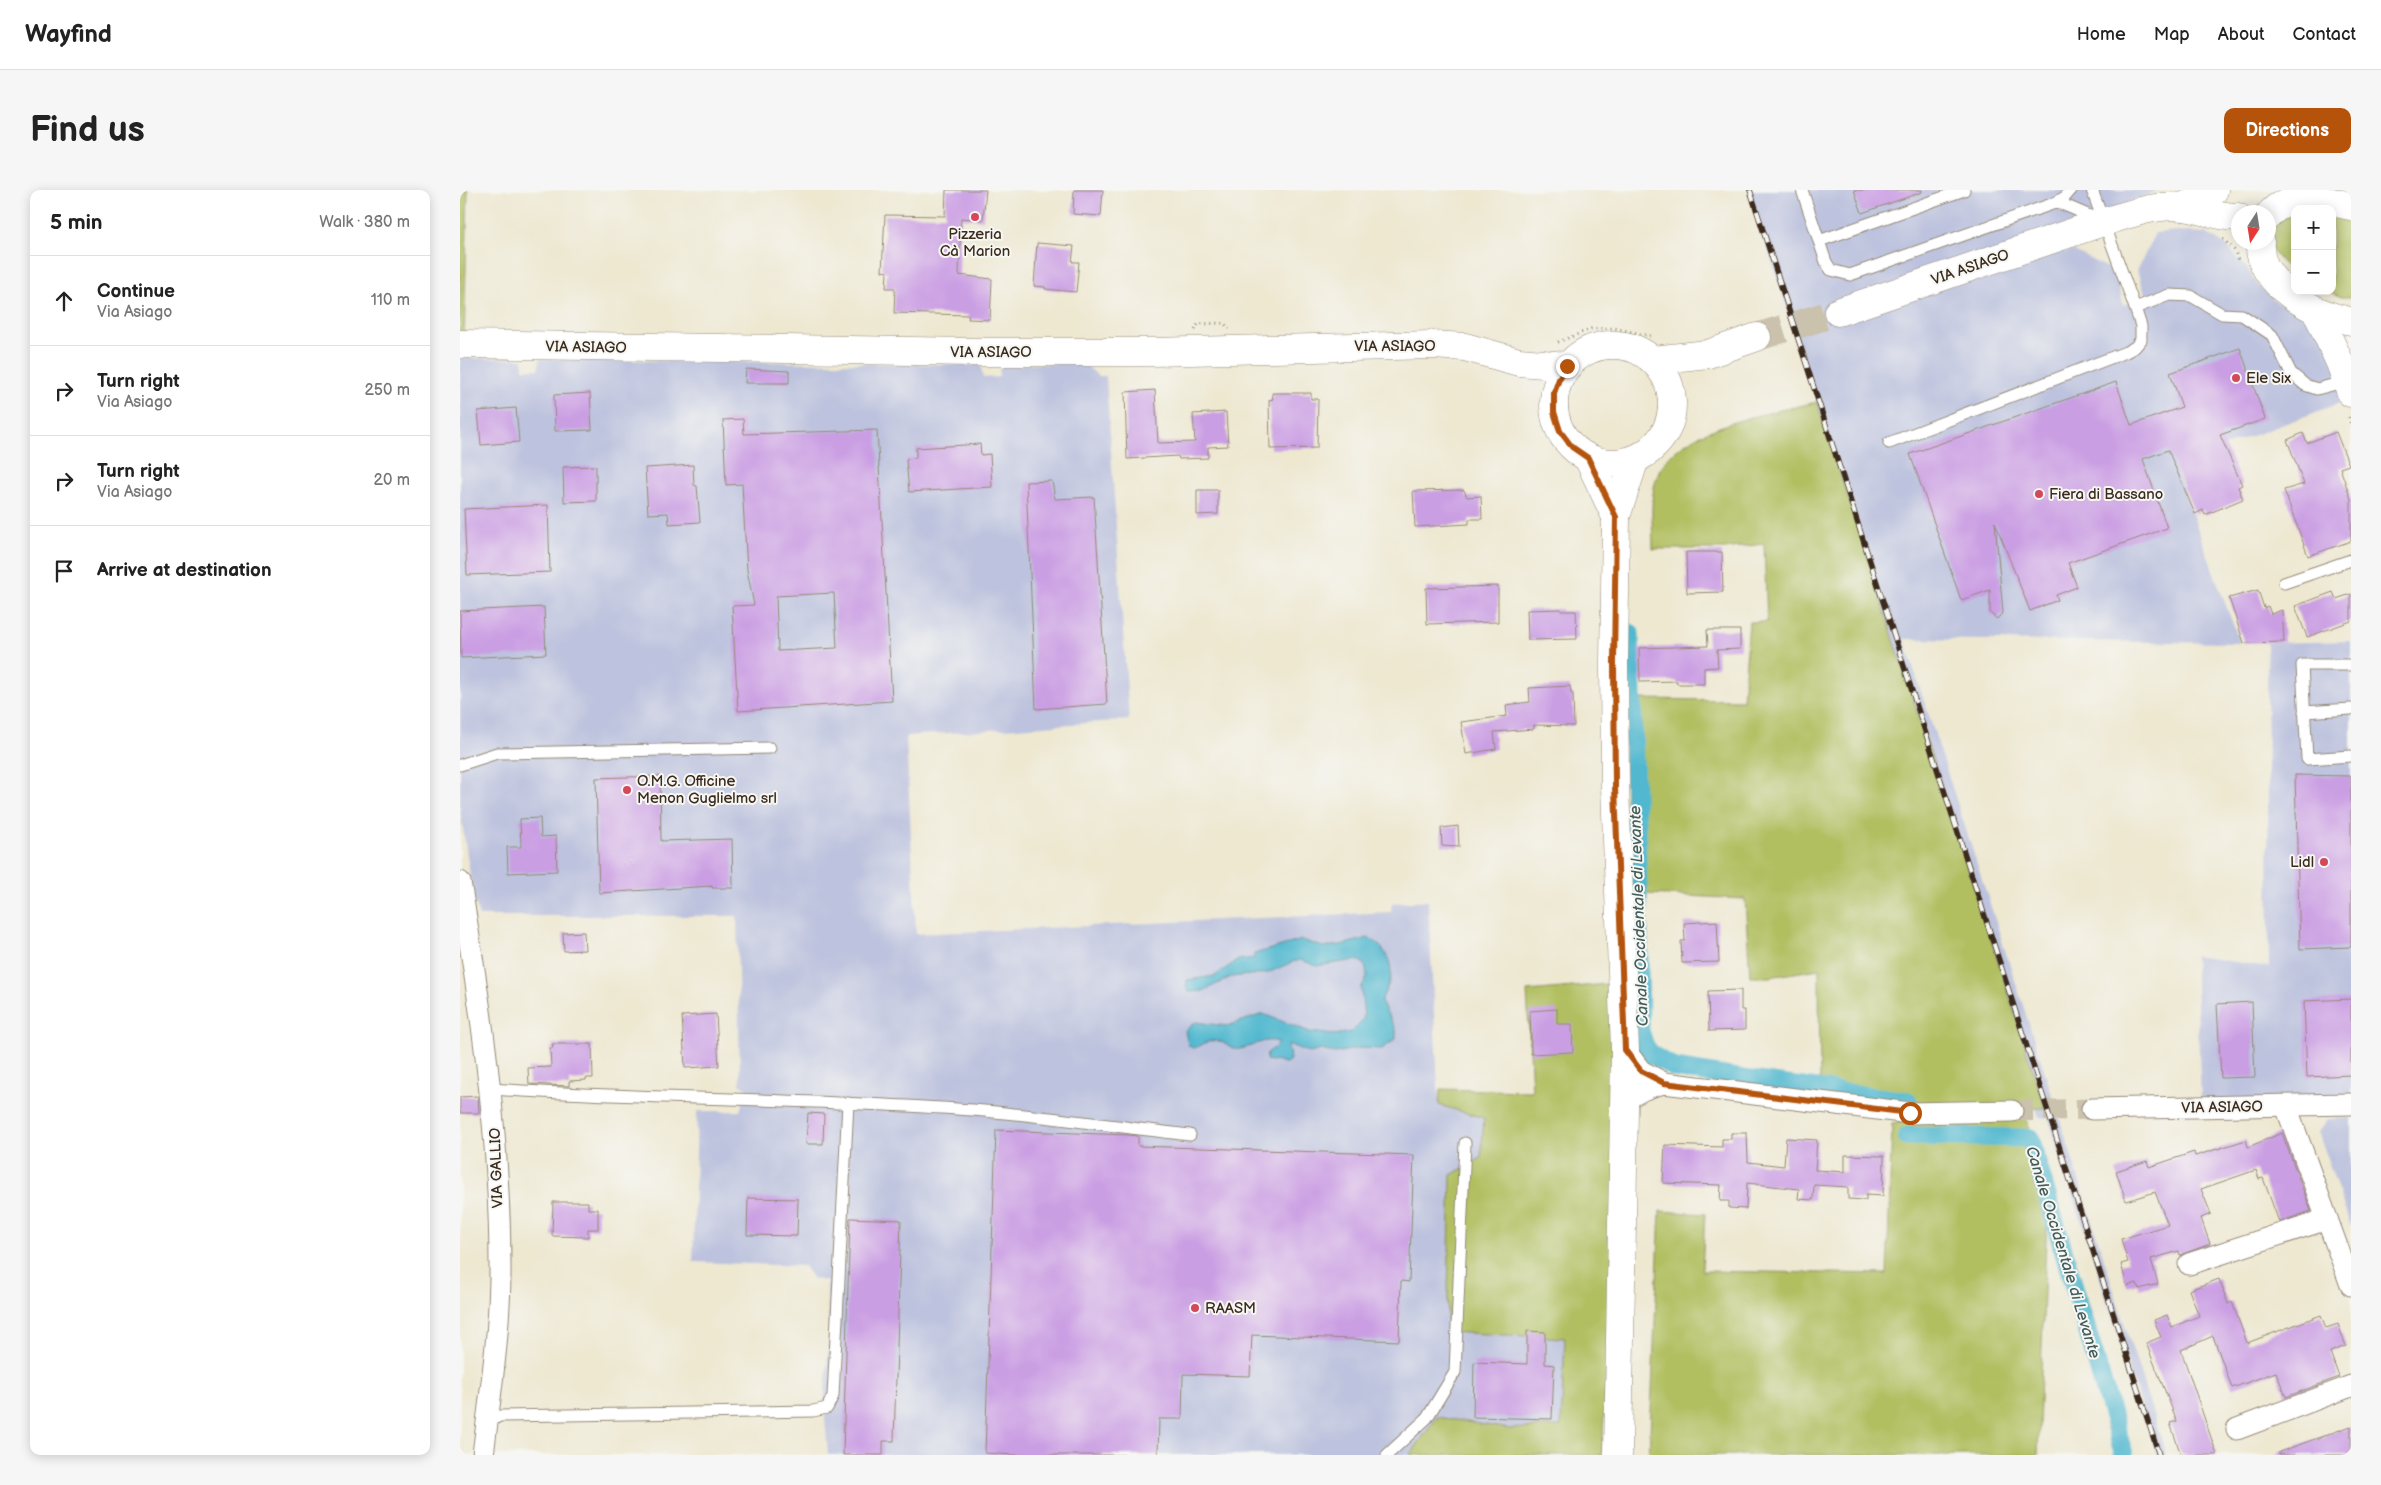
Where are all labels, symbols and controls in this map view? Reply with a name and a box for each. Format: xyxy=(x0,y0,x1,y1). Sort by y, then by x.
text: Wayfind xyxy=(25,20,112,49)
text: Home xyxy=(2077,24,2126,45)
text: Map xyxy=(2154,24,2190,45)
text: About xyxy=(2218,24,2265,45)
text: Contact xyxy=(2293,24,2356,45)
button: Directions xyxy=(2224,108,2351,153)
text: Find us xyxy=(30,109,145,152)
north arrow xyxy=(2231,205,2276,250)
map controls xyxy=(2291,205,2336,295)
button: + xyxy=(2291,205,2336,250)
text: 5 min xyxy=(50,210,103,235)
marker: Pizzeria Cà Marion xyxy=(969,211,981,223)
text: Walk · 380 m xyxy=(319,213,410,232)
place label: Pizzeria Cà Marion xyxy=(940,225,1010,261)
street label: VIA ASIAGO xyxy=(1929,245,2012,290)
button: − xyxy=(2291,250,2336,295)
text: Continue xyxy=(97,280,175,303)
icon: ahead xyxy=(50,287,78,315)
text: 110 m xyxy=(371,291,410,310)
text: Via Asiago xyxy=(97,303,172,322)
street label: VIA ASIAGO xyxy=(545,337,627,358)
street label: VIA ASIAGO xyxy=(1354,337,1436,356)
street label: VIA ASIAGO xyxy=(950,343,1032,362)
route end xyxy=(1556,355,1579,378)
place label: Ele Six xyxy=(2246,369,2291,388)
text: Turn right xyxy=(97,370,180,393)
marker: Ele Six xyxy=(2230,372,2242,384)
icon: right xyxy=(50,377,78,405)
text: 250 m xyxy=(364,381,410,400)
text: Via Asiago xyxy=(97,393,172,412)
text: Turn right xyxy=(97,460,180,483)
icon: right xyxy=(50,467,78,495)
text: 20 m xyxy=(374,471,410,490)
text: Via Asiago xyxy=(97,483,172,502)
place label: Fiera di Bassano xyxy=(2049,485,2163,504)
marker: Fiera di Bassano xyxy=(2033,488,2045,500)
icon: arrive xyxy=(50,557,78,585)
text: Arrive at destination xyxy=(97,559,272,582)
place label: O.M.G. Officine Menon Guglielmo srl xyxy=(637,772,777,808)
marker: O.M.G. Officine Menon Guglielmo srl xyxy=(621,784,633,796)
water label: Canale Occidentale di Levante xyxy=(1626,805,1653,1027)
place label: Lidl xyxy=(2290,853,2314,872)
marker: Lidl xyxy=(2318,856,2330,868)
street label: VIA ASIAGO xyxy=(2181,1097,2263,1118)
route start xyxy=(1899,1102,1922,1125)
street label: VIA GALLIO xyxy=(486,1127,507,1209)
water label: Canale Occidentale di Levante xyxy=(2021,1144,2104,1361)
place label: RAASM xyxy=(1205,1299,1256,1318)
marker: RAASM xyxy=(1189,1302,1201,1314)

